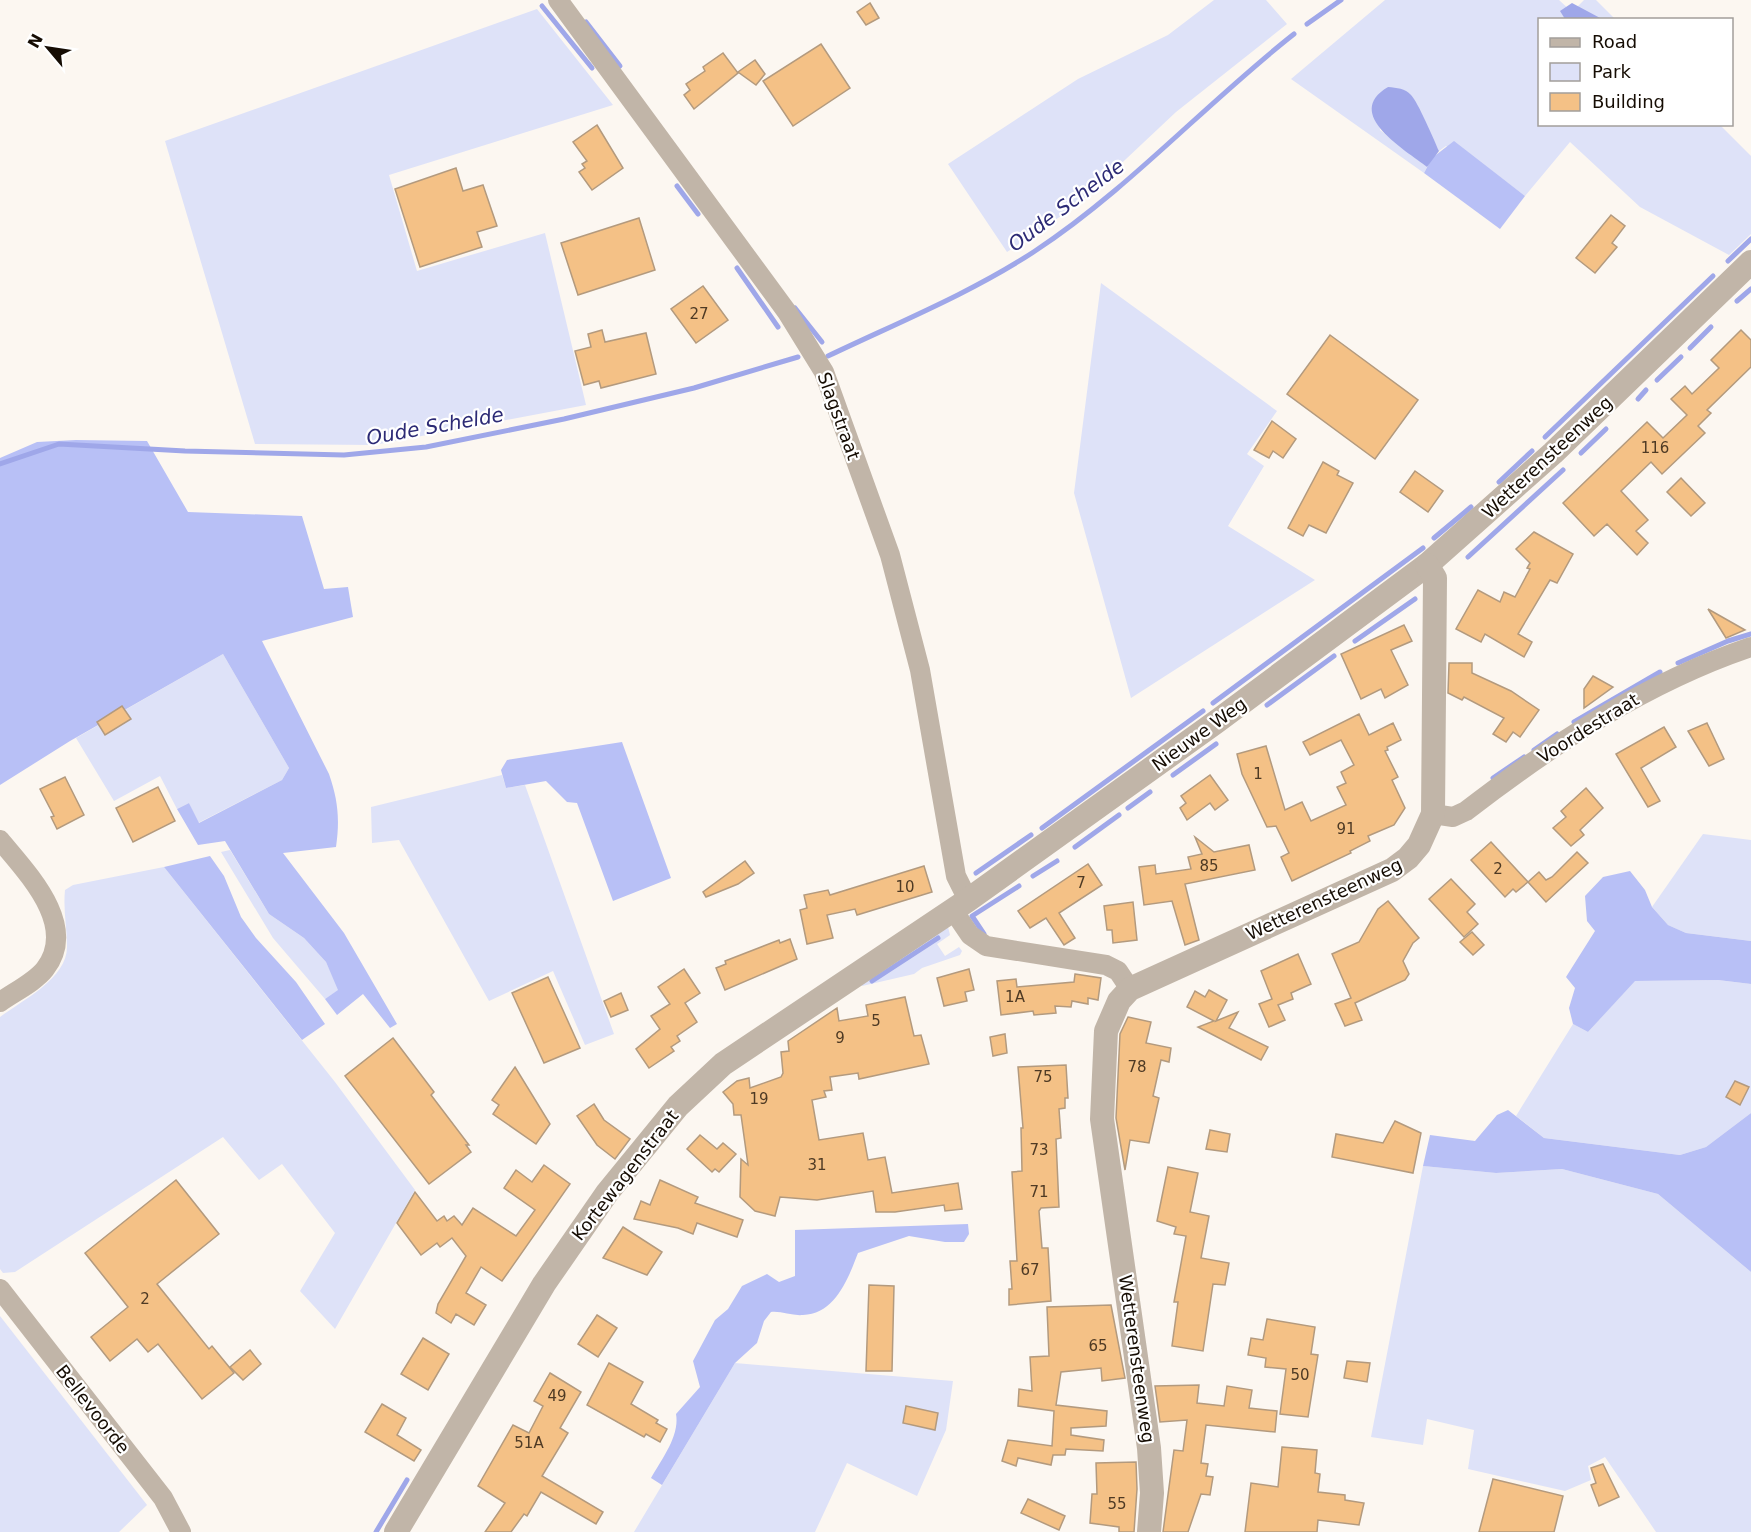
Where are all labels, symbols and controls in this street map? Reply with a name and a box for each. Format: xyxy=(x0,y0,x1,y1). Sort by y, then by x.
north arrow xyxy=(18,18,78,78)
legend xyxy=(1538,18,1733,126)
text: N xyxy=(24,31,47,51)
text: Road xyxy=(1592,31,1637,52)
text: Park xyxy=(1592,61,1631,82)
text: Building xyxy=(1592,91,1665,112)
water label: Oude Schelde xyxy=(1003,154,1129,256)
house number: 27 xyxy=(689,305,709,323)
street label: Slagstraat xyxy=(813,369,865,463)
street label: Wetterensteenweg xyxy=(1478,391,1616,523)
water label: Oude Schelde xyxy=(364,402,506,450)
house number: 116 xyxy=(1641,439,1669,457)
street label: Voordestraat xyxy=(1533,688,1643,768)
street label: Nieuwe Weg xyxy=(1148,693,1250,775)
house number: 1 xyxy=(1253,765,1263,783)
house number: 91 xyxy=(1336,820,1356,838)
street label: Wetterensteenweg xyxy=(1243,854,1405,944)
house number: 85 xyxy=(1199,857,1219,875)
house number: 2 xyxy=(1493,860,1503,878)
house number: 7 xyxy=(1076,874,1086,892)
house number: 10 xyxy=(895,878,915,896)
house number: 1A xyxy=(1005,988,1026,1006)
house number: 5 xyxy=(871,1012,881,1030)
house number: 9 xyxy=(835,1029,845,1047)
house number: 78 xyxy=(1127,1058,1147,1076)
house number: 75 xyxy=(1033,1068,1053,1086)
house number: 19 xyxy=(749,1090,769,1108)
street label: Kortewagenstraat xyxy=(567,1105,683,1245)
house number: 73 xyxy=(1029,1141,1049,1159)
house number: 31 xyxy=(807,1156,827,1174)
house number: 71 xyxy=(1029,1183,1049,1201)
house number: 67 xyxy=(1020,1261,1040,1279)
street label: Wetterensteenweg xyxy=(1115,1274,1159,1444)
house number: 2 xyxy=(140,1290,150,1308)
house number: 65 xyxy=(1088,1337,1108,1355)
street label: Bellevoorde xyxy=(52,1360,134,1458)
house number: 50 xyxy=(1290,1366,1310,1384)
house number: 49 xyxy=(547,1387,567,1405)
house number: 51A xyxy=(514,1434,544,1452)
house number: 55 xyxy=(1107,1495,1127,1513)

